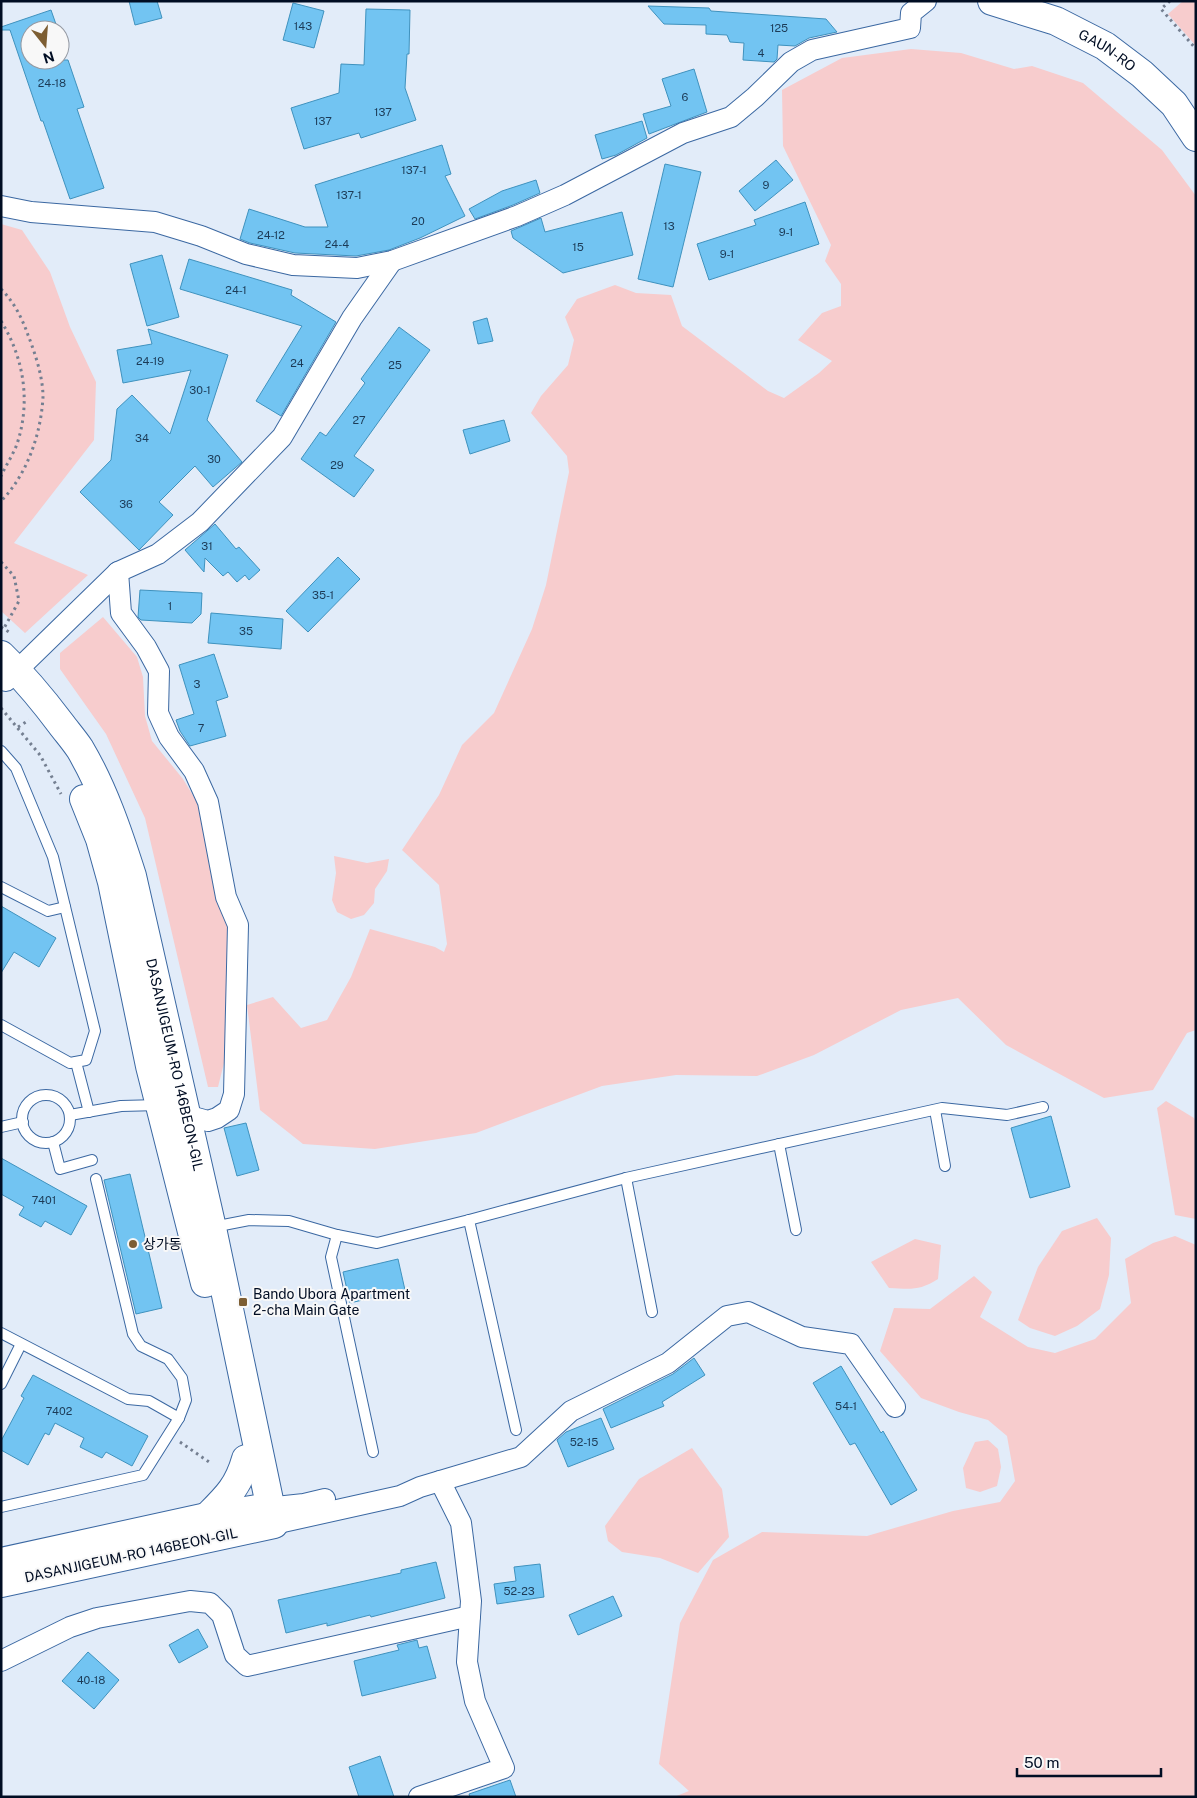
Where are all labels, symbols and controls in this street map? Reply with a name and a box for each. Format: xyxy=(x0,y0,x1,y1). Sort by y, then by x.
north arrow xyxy=(20,20,70,70)
house number: 143 xyxy=(294,20,312,32)
house number: 125 xyxy=(770,22,788,34)
street label: GAUN-RO xyxy=(1076,26,1139,74)
house number: 4 xyxy=(758,47,765,59)
text: N xyxy=(41,48,56,67)
house number: 24-18 xyxy=(38,77,66,89)
house number: 6 xyxy=(682,91,689,103)
house number: 137 xyxy=(374,106,392,118)
house number: 137 xyxy=(314,115,332,127)
house number: 137-1 xyxy=(401,164,427,176)
house number: 9 xyxy=(763,179,770,191)
house number: 137-1 xyxy=(336,189,362,201)
house number: 20 xyxy=(411,215,425,227)
house number: 13 xyxy=(663,220,675,232)
house number: 9-1 xyxy=(779,226,793,238)
house number: 24-12 xyxy=(257,229,285,241)
house number: 24-4 xyxy=(325,238,349,250)
house number: 15 xyxy=(572,241,584,253)
house number: 9-1 xyxy=(720,248,734,260)
house number: 24-1 xyxy=(225,284,247,296)
house number: 24-19 xyxy=(136,355,164,367)
house number: 24 xyxy=(290,357,304,369)
house number: 25 xyxy=(388,359,402,371)
house number: 30-1 xyxy=(189,384,211,396)
house number: 27 xyxy=(352,414,366,426)
house number: 34 xyxy=(135,432,149,444)
house number: 30 xyxy=(207,453,221,465)
house number: 29 xyxy=(330,459,344,471)
house number: 36 xyxy=(119,498,133,510)
house number: 31 xyxy=(201,540,213,552)
house number: 35-1 xyxy=(312,589,334,601)
house number: 1 xyxy=(168,600,172,612)
house number: 35 xyxy=(239,625,253,637)
house number: 3 xyxy=(194,678,201,690)
house number: 7 xyxy=(198,722,205,734)
street label: DASANJIGEUM-RO 146BEON-GIL xyxy=(143,957,207,1173)
house number: 7401 xyxy=(32,1194,56,1206)
place label: 상가동 xyxy=(143,1236,182,1252)
marker: 상가동 xyxy=(127,1238,139,1250)
place label: Bando Ubora Apartment 2-cha Main Gate xyxy=(253,1286,410,1318)
marker: Bando Ubora Apartment 2-cha Main Gate xyxy=(237,1296,249,1308)
house number: 54-1 xyxy=(835,1400,857,1412)
house number: 7402 xyxy=(46,1405,73,1417)
house number: 52-15 xyxy=(570,1436,598,1448)
street label: DASANJIGEUM-RO 146BEON-GIL xyxy=(23,1525,239,1585)
house number: 52-23 xyxy=(503,1585,535,1597)
house number: 40-18 xyxy=(77,1674,105,1686)
scale bar xyxy=(1017,1746,1161,1778)
text: 50 m xyxy=(1024,1754,1059,1771)

